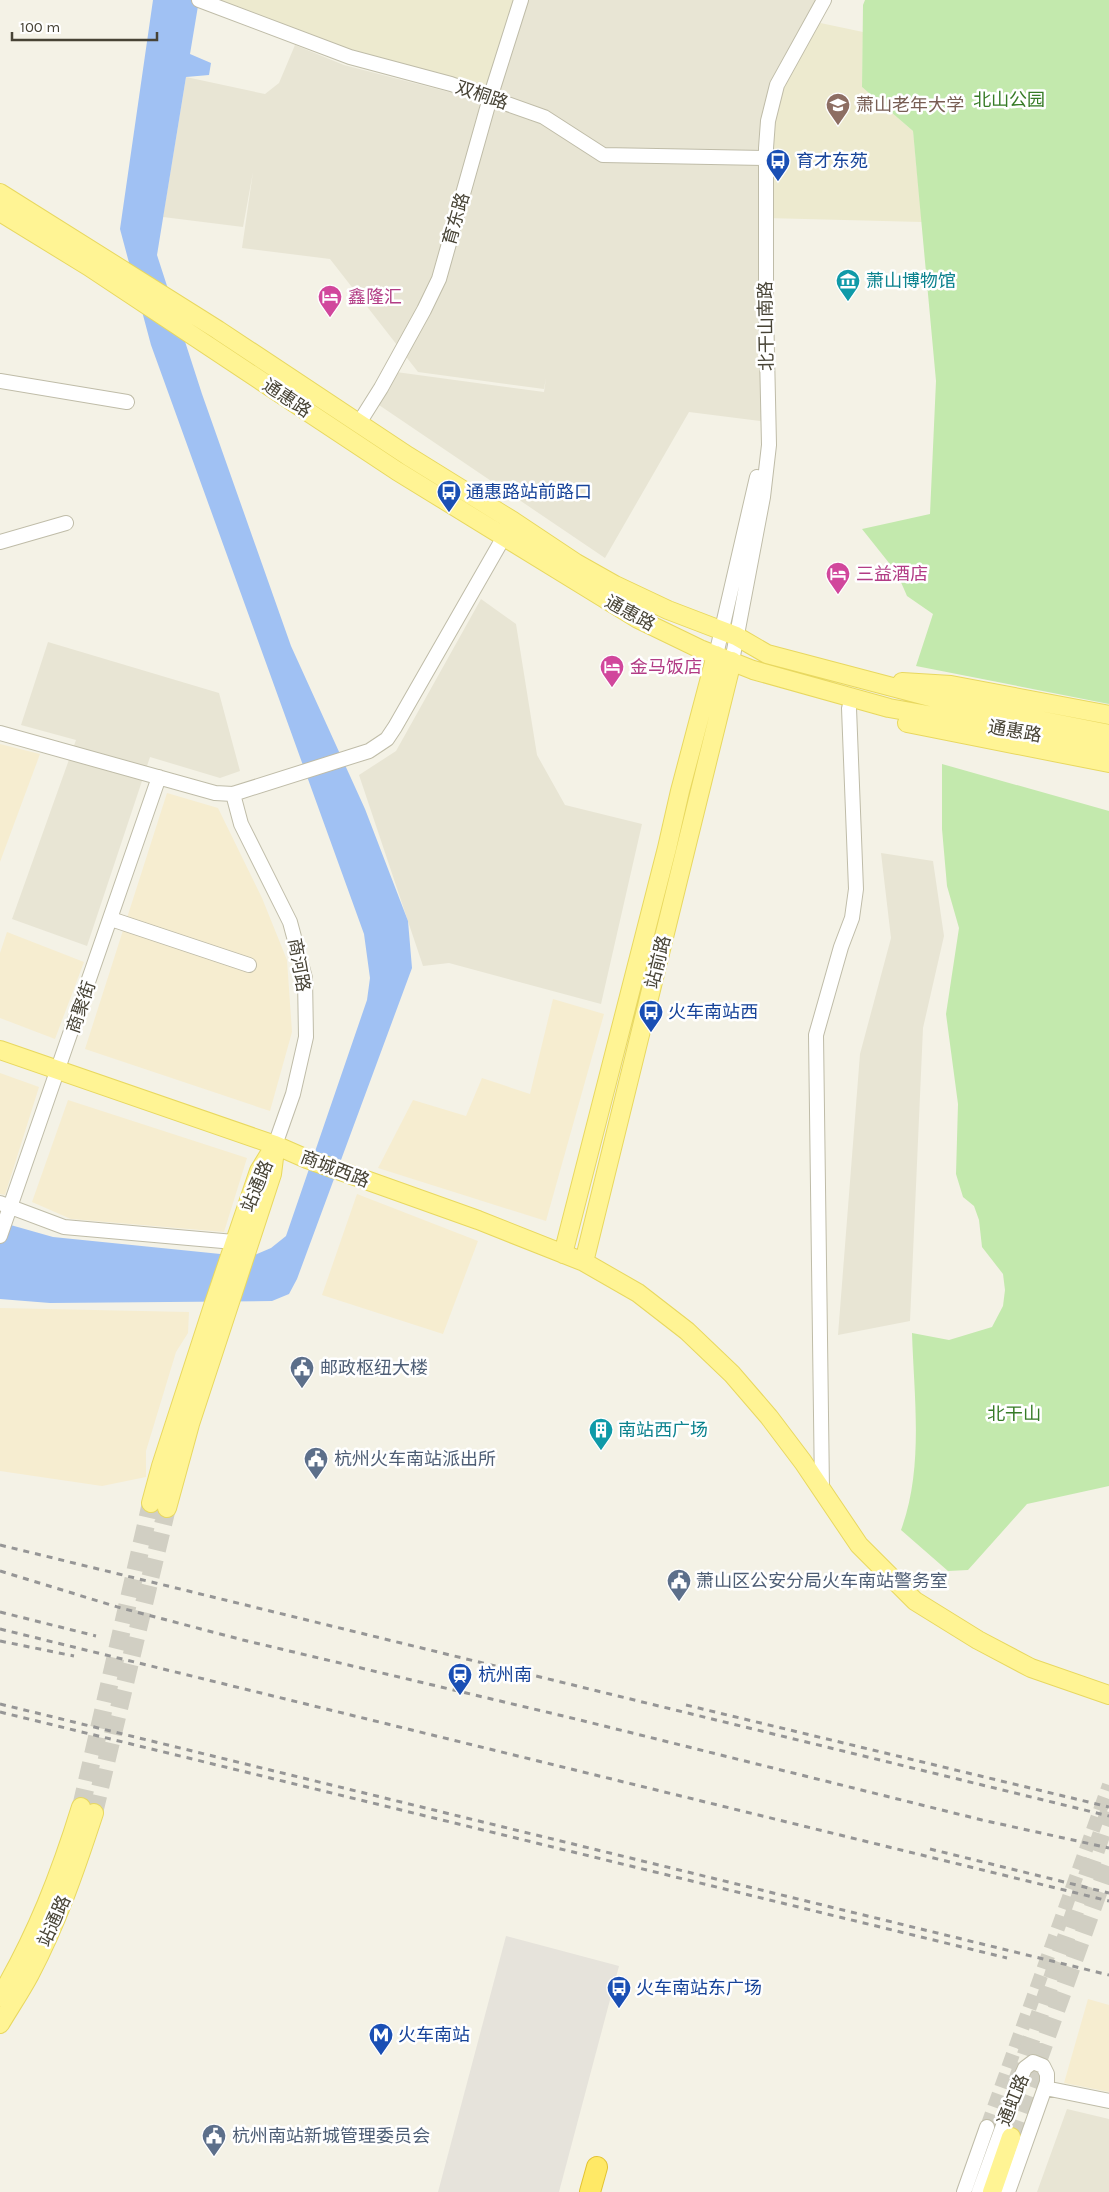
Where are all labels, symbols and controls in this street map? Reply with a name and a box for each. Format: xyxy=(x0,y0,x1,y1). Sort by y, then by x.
scale bar xyxy=(12,10,158,42)
text: 100 m xyxy=(20,18,60,36)
street label: 双桐路 xyxy=(453,76,511,114)
park label: 北山公园 xyxy=(973,89,1045,111)
school or university icon: 萧山老年大学 xyxy=(825,92,851,126)
place label: 萧山老年大学 xyxy=(856,94,964,116)
bus stop icon: 育才东苑 xyxy=(765,148,791,182)
place label: 育才东苑 xyxy=(796,150,868,172)
street label: 育东路 xyxy=(438,190,474,248)
museum icon: 萧山博物馆 xyxy=(835,268,861,302)
place label: 萧山博物馆 xyxy=(866,270,956,292)
street label: 北干山南路 xyxy=(754,281,778,371)
hotel icon: 鑫隆汇 xyxy=(317,284,343,318)
place label: 鑫隆汇 xyxy=(348,286,402,308)
street label: 通惠路 xyxy=(258,374,316,422)
bus stop icon: 通惠路站前路口 xyxy=(436,479,462,513)
place label: 通惠路站前路口 xyxy=(466,481,592,503)
hotel icon: 三益酒店 xyxy=(825,561,851,595)
place label: 三益酒店 xyxy=(856,563,928,585)
street label: 通惠路 xyxy=(601,590,659,636)
hotel icon: 金马饭店 xyxy=(599,654,625,688)
place label: 金马饭店 xyxy=(630,656,702,678)
street label: 通惠路 xyxy=(987,715,1043,747)
street label: 站前路 xyxy=(641,933,675,991)
street label: 商河路 xyxy=(283,937,315,993)
street label: 商聚街 xyxy=(62,978,100,1036)
bus stop icon: 火车南站西 xyxy=(638,999,664,1033)
place label: 火车南站西 xyxy=(668,1001,758,1023)
street label: 商城西路 xyxy=(297,1146,373,1192)
street label: 站通路 xyxy=(236,1157,278,1215)
public building icon: 邮政枢纽大楼 xyxy=(289,1355,315,1389)
place label: 邮政枢纽大楼 xyxy=(320,1357,428,1379)
park label: 北干山 xyxy=(987,1403,1041,1425)
building icon: 南站西广场 xyxy=(588,1417,614,1451)
place label: 南站西广场 xyxy=(618,1419,708,1441)
public building icon: 杭州火车南站派出所 xyxy=(303,1446,329,1480)
place label: 杭州火车南站派出所 xyxy=(334,1448,496,1470)
public building icon: 萧山区公安分局火车南站警务室 xyxy=(666,1568,692,1602)
place label: 萧山区公安分局火车南站警务室 xyxy=(696,1570,948,1592)
station icon: 杭州南 xyxy=(447,1662,473,1696)
place label: 杭州南 xyxy=(478,1664,532,1686)
street label: 站通路 xyxy=(33,1892,75,1950)
bus stop icon: 火车南站东广场 xyxy=(606,1975,632,2009)
place label: 火车南站东广场 xyxy=(636,1977,762,1999)
metro station icon: 火车南站 xyxy=(368,2022,394,2056)
place label: 火车南站 xyxy=(398,2024,470,2046)
street label: 通虹路 xyxy=(993,2071,1033,2129)
public building icon: 杭州南站新城管理委员会 xyxy=(201,2123,227,2157)
place label: 杭州南站新城管理委员会 xyxy=(232,2125,430,2147)

